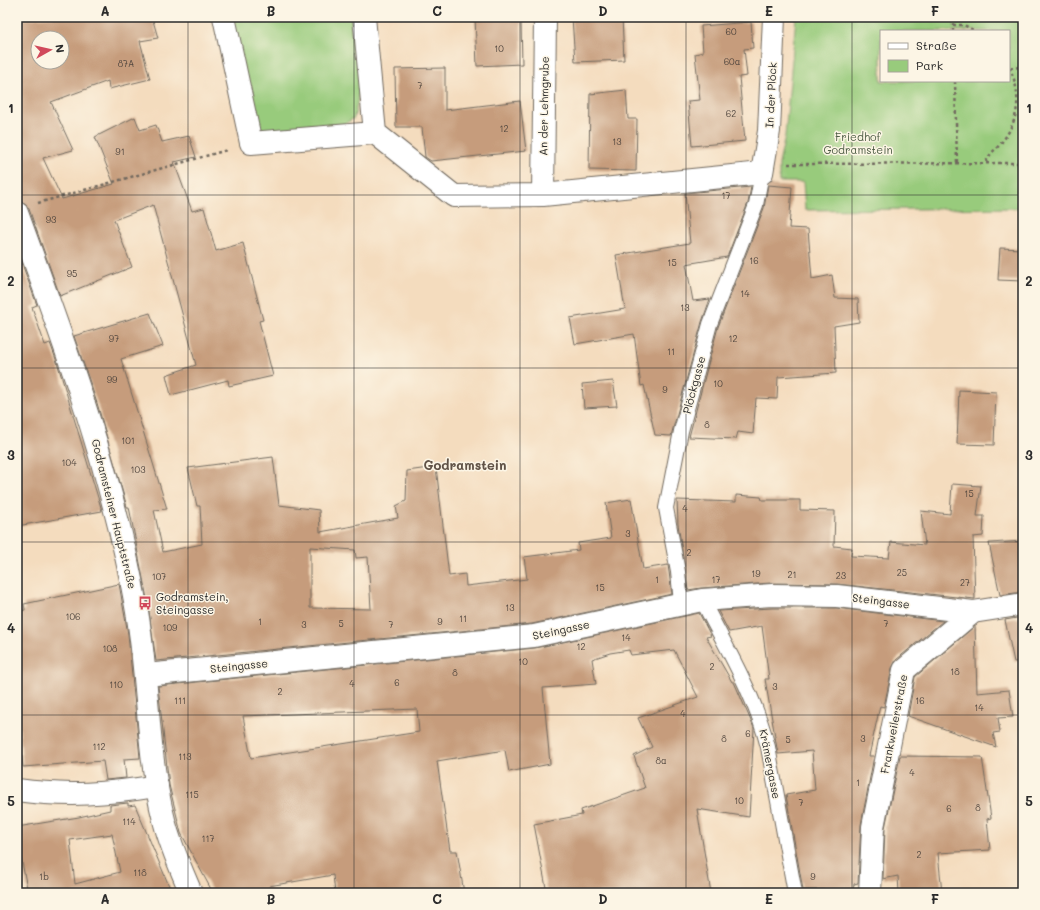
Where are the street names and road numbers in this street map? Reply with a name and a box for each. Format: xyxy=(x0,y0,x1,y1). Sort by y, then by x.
street label: An der Lehmgrube xyxy=(535,56,552,156)
street label: In der Plöck xyxy=(761,62,780,128)
street label: Plöckgasse xyxy=(679,354,708,415)
street label: Godramsteiner Hauptstraße xyxy=(89,437,140,590)
street label: Steingasse xyxy=(851,590,911,612)
street label: Steingasse xyxy=(531,616,591,643)
street label: Steingasse xyxy=(209,655,269,676)
street label: Frankweilerstraße xyxy=(877,673,911,775)
street label: Krämergasse xyxy=(756,728,785,800)

